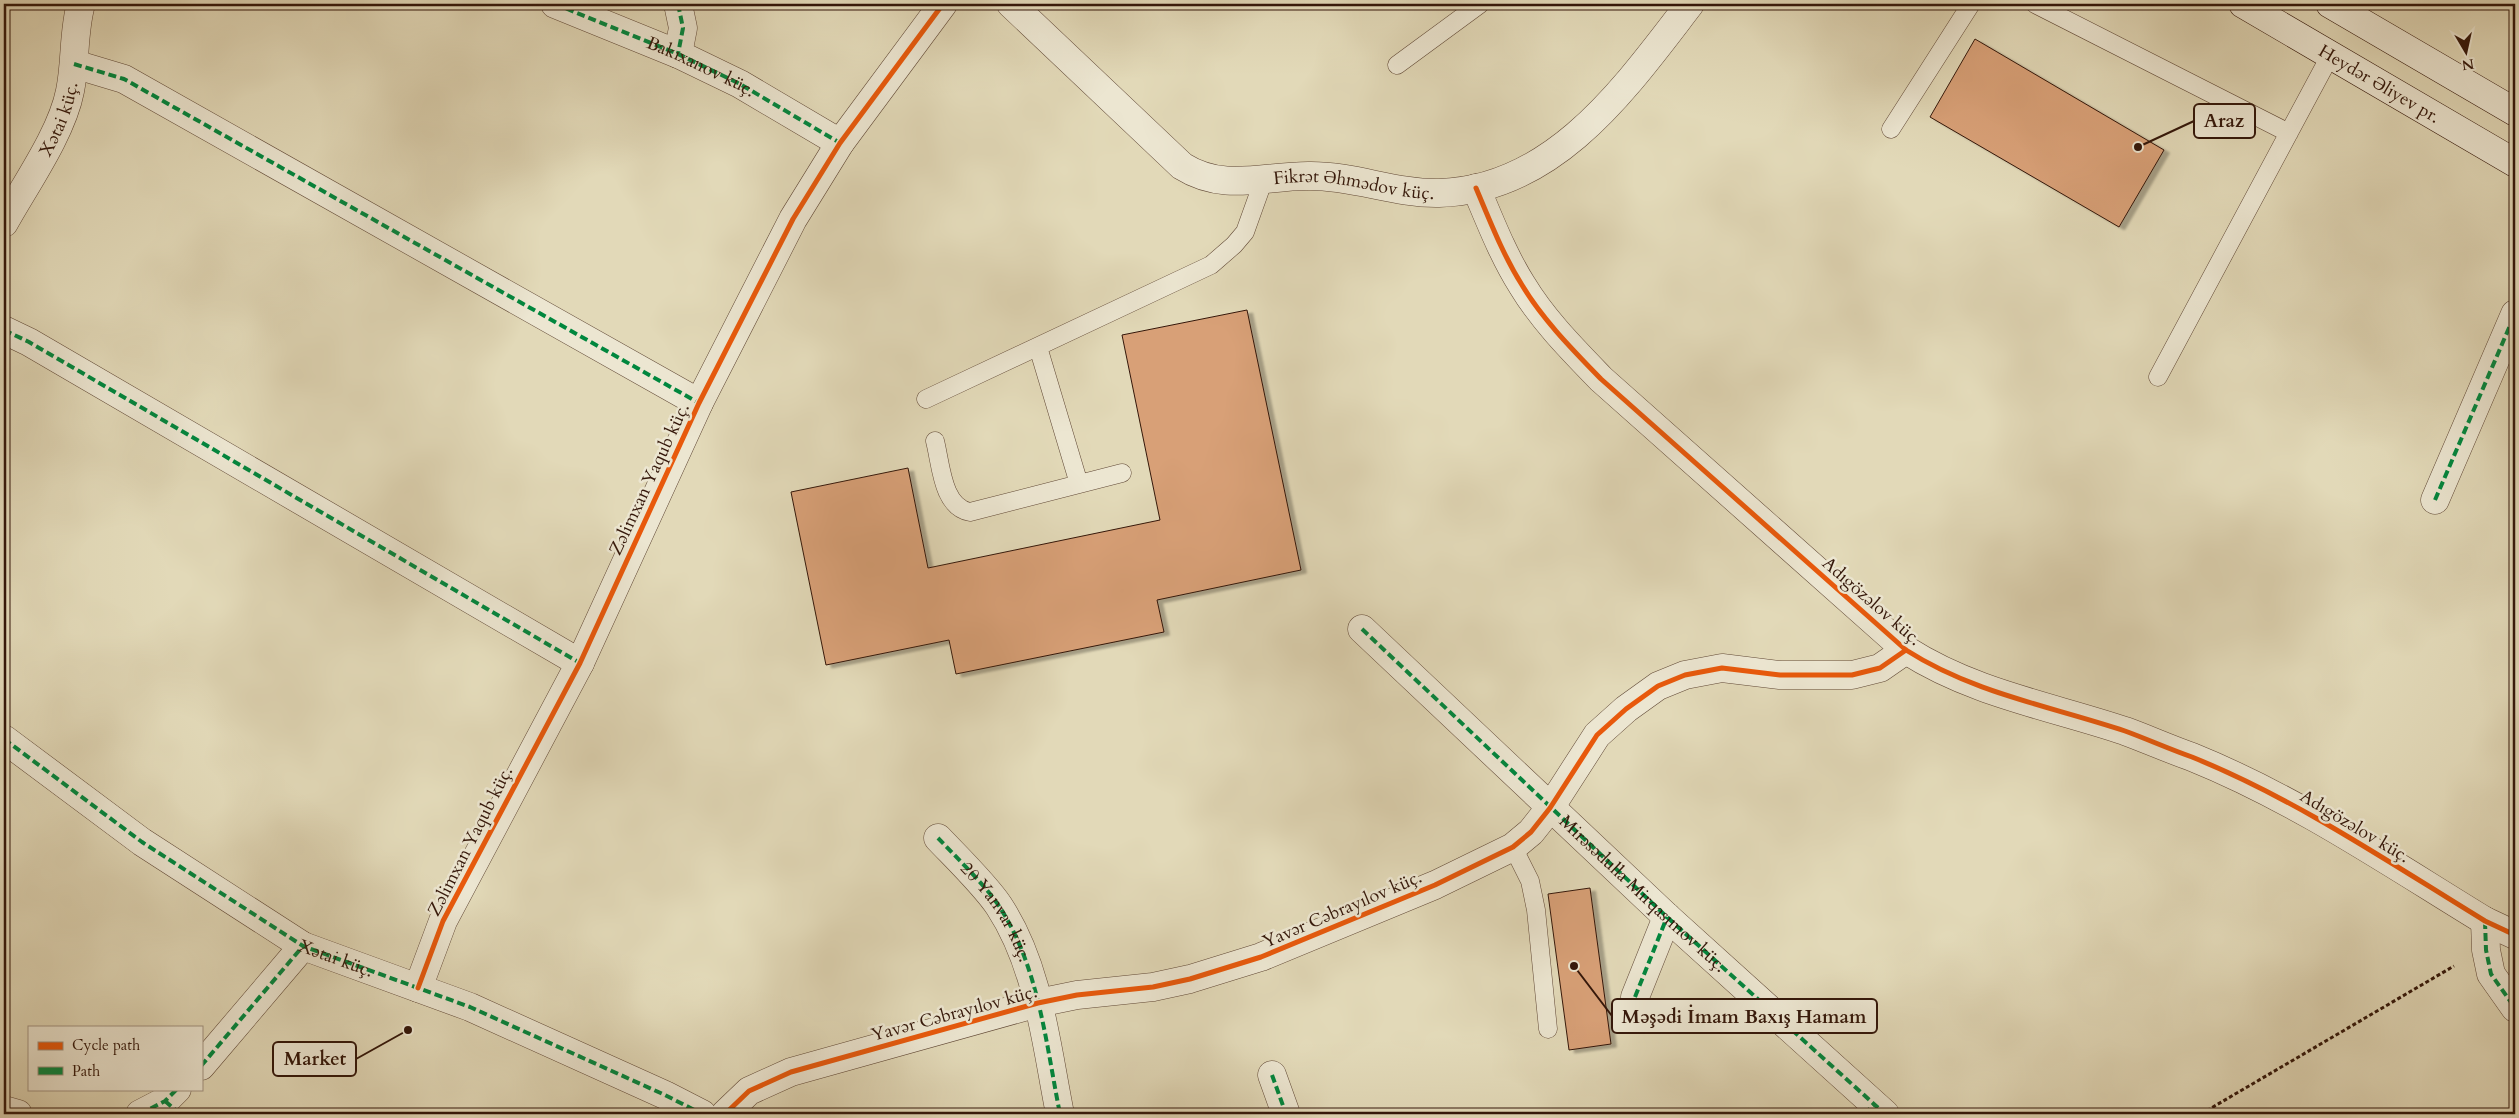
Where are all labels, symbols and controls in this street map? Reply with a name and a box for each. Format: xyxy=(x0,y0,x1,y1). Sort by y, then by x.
north arrow xyxy=(2442,28,2492,78)
street label: Bakıxanov küç. xyxy=(643,31,760,103)
street label: Heydər Əliyev pr. xyxy=(2314,39,2445,130)
text: N xyxy=(2460,54,2475,75)
street label: Xətai küç. xyxy=(33,80,84,161)
callout: Araz xyxy=(2194,104,2255,138)
text: Araz xyxy=(2204,108,2245,134)
street label: Fikrət Əhmədov küç. xyxy=(1272,164,1434,206)
street label: Zəlimxan Yaqub küç. xyxy=(603,399,696,559)
street label: Adıgözəlov küç. xyxy=(1817,551,1927,651)
street label: Zəlimxan Yaqub küç. xyxy=(422,762,519,920)
street label: Adıgözəlov küç. xyxy=(2295,784,2414,869)
street label: Mirəsədulla Mirqasımov küç. xyxy=(1554,810,1732,978)
street label: 20 Yanvar küç. xyxy=(954,857,1037,965)
street label: Yavər Cəbrayılov küç. xyxy=(1259,865,1426,954)
street label: Xətai küç. xyxy=(295,933,377,984)
street label: Yavər Cəbrayılov küç. xyxy=(868,979,1040,1048)
callout: Məşədi İmam Baxış Hamam xyxy=(1612,999,1877,1033)
text: Məşədi İmam Baxış Hamam xyxy=(1622,1004,1867,1030)
legend xyxy=(28,1026,202,1090)
text: Cycle path xyxy=(72,1035,141,1055)
callout: Market xyxy=(273,1042,356,1076)
text: Market xyxy=(284,1046,347,1072)
text: Path xyxy=(72,1061,101,1081)

